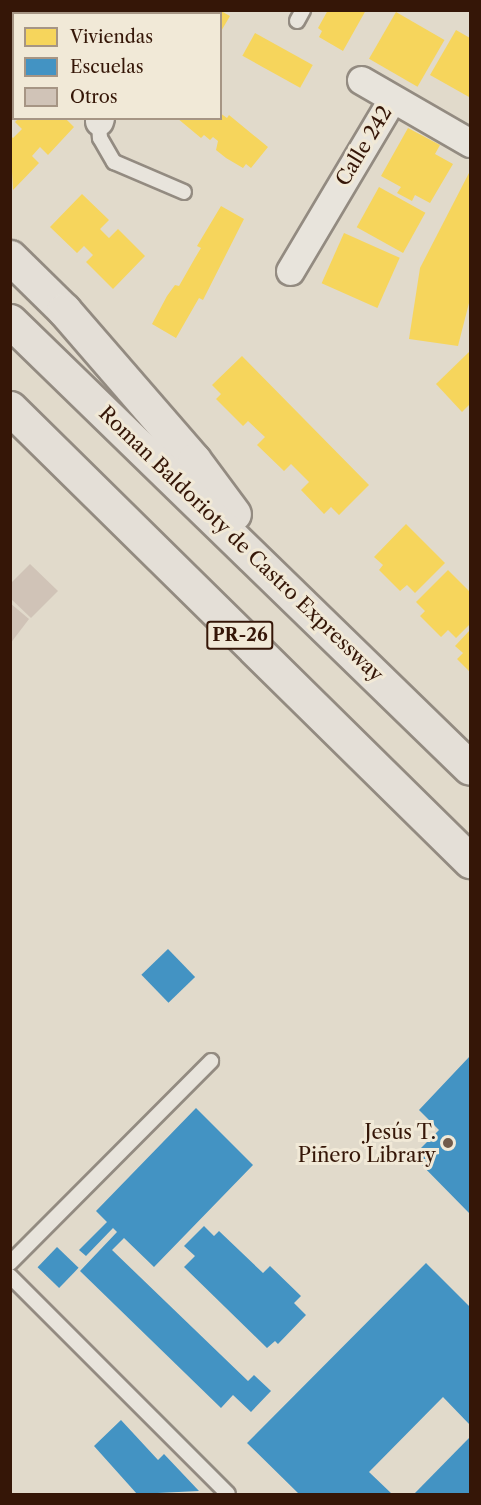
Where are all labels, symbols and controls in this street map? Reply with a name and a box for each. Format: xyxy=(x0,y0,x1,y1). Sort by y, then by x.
legend xyxy=(12,12,222,120)
text: Viviendas xyxy=(70,26,153,48)
text: Escuelas xyxy=(70,56,144,78)
text: Otros xyxy=(70,86,118,108)
street label: Calle 242 xyxy=(331,102,397,190)
street label: Roman Baldorioty de Castro Expressway xyxy=(94,401,388,687)
road number: PR-26 xyxy=(206,620,274,650)
place label: Jesús T. Piñero Library xyxy=(298,1120,436,1167)
marker: Jesús T. Piñero Library xyxy=(441,1136,455,1150)

